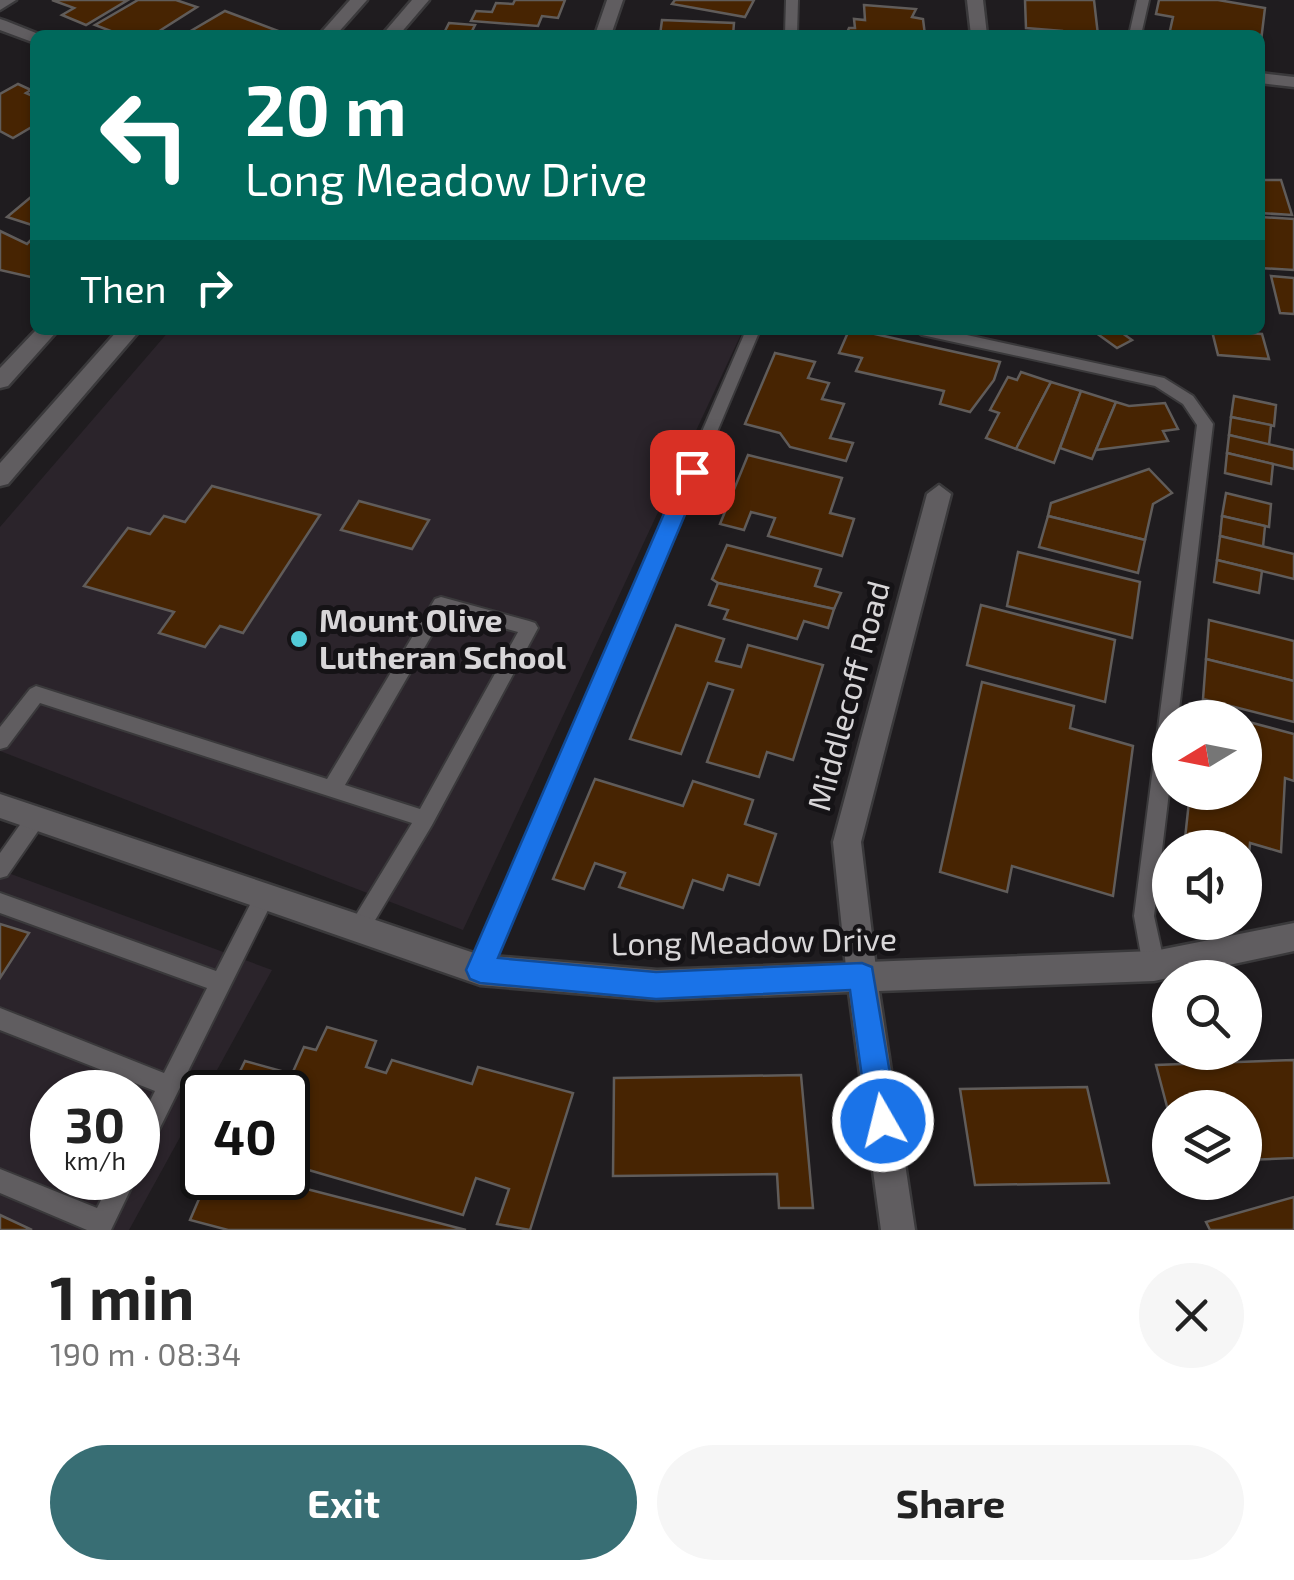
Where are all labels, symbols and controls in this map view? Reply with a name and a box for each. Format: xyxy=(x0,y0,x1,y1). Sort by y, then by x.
text: 20 m xyxy=(245,66,407,150)
icon: left xyxy=(80,70,210,200)
text: Long Meadow Drive xyxy=(245,151,647,205)
icon: right xyxy=(187,260,242,315)
text: Then xyxy=(80,265,167,311)
pin xyxy=(650,430,735,515)
icon: arrive xyxy=(665,445,720,500)
street label: Middlecoff Road xyxy=(798,576,896,815)
place label: Mount Olive Lutheran School xyxy=(319,600,567,675)
marker: Mount Olive Lutheran School xyxy=(288,628,310,650)
north arrow xyxy=(1152,700,1262,810)
map controls xyxy=(1152,700,1262,1200)
button: sound xyxy=(1152,830,1262,940)
street label: Long Meadow Drive xyxy=(611,919,897,961)
button: search xyxy=(1152,960,1262,1070)
position arrow xyxy=(831,1069,935,1173)
speed limit sign: 40 xyxy=(180,1070,310,1200)
button: layers xyxy=(1152,1090,1262,1200)
text: 30 xyxy=(65,1093,125,1153)
text: km/h xyxy=(64,1145,126,1175)
text: 1 min xyxy=(50,1260,194,1332)
button: close xyxy=(1139,1263,1244,1368)
text: 190 m · 08:34 xyxy=(50,1334,241,1372)
button: Exit xyxy=(50,1445,637,1560)
button: Share xyxy=(657,1445,1244,1560)

